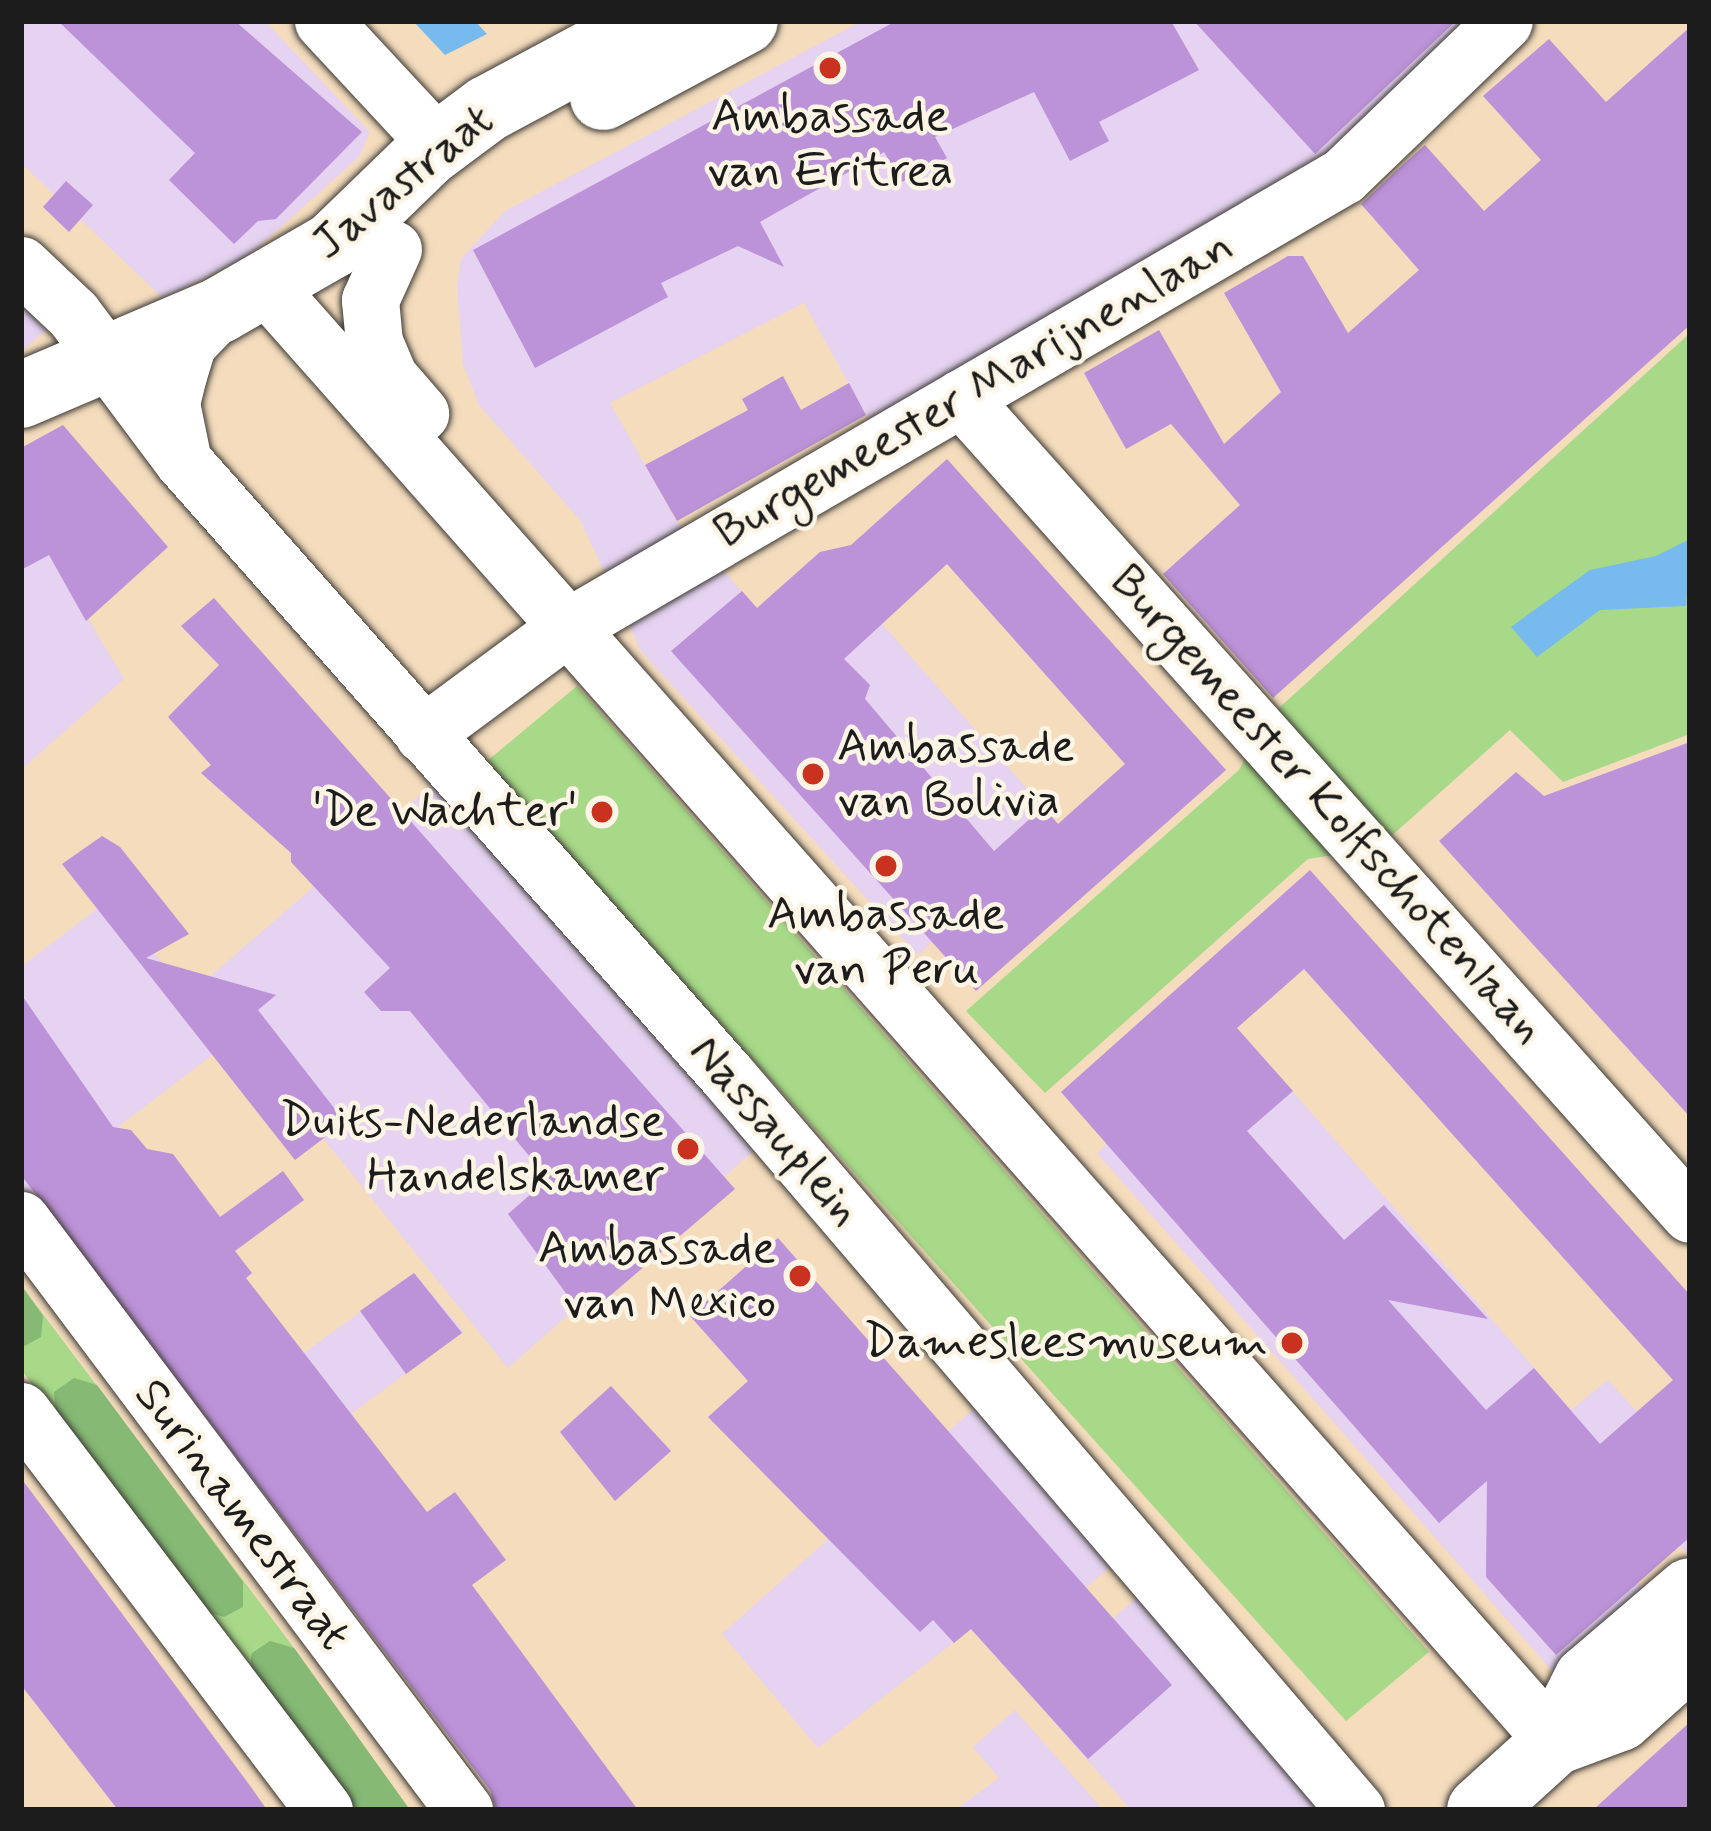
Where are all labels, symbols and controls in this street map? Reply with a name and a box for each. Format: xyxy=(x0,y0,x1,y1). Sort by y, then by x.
marker: Ambassade van Eritrea xyxy=(817,55,843,81)
place label: Ambassade van Eritrea xyxy=(711,87,949,200)
street label: Javastraat xyxy=(301,91,505,273)
street label: Burgemeester Marijnenlaan xyxy=(717,225,1231,555)
street label: Burgemeester Kolfschotenlaan xyxy=(1096,553,1558,1057)
place label: Ambassade van Bolivia xyxy=(837,717,1075,830)
marker: Ambassade van Bolivia xyxy=(800,761,826,787)
place label: 'De Wachter' xyxy=(304,783,578,841)
marker: 'De Wachter' xyxy=(589,799,615,825)
marker: Ambassade van Peru xyxy=(873,853,899,879)
place label: Ambassade van Peru xyxy=(767,885,1005,998)
street label: Nassauplein xyxy=(676,1024,874,1238)
place label: Duits-Nederlandse Handelskamer xyxy=(280,1092,664,1205)
marker: Duits-Nederlandse Handelskamer xyxy=(675,1136,701,1162)
place label: Ambassade van Mexico xyxy=(538,1219,776,1332)
marker: Ambassade van Mexico xyxy=(787,1263,813,1289)
place label: Damesleesmuseum xyxy=(864,1314,1268,1372)
marker: Damesleesmuseum xyxy=(1279,1330,1305,1356)
street label: Surinamestraat xyxy=(121,1368,363,1662)

